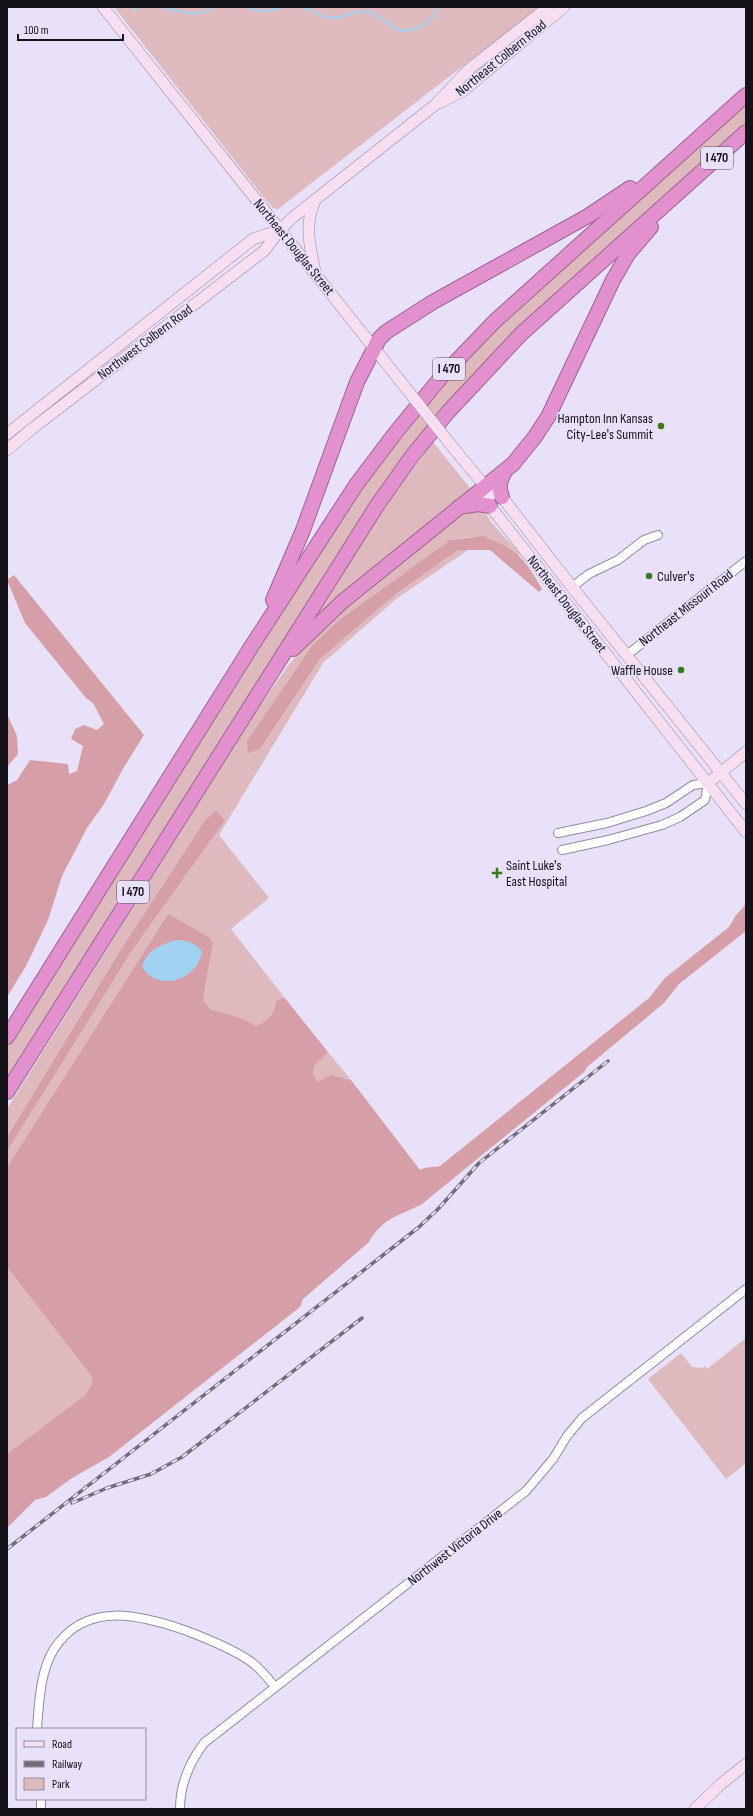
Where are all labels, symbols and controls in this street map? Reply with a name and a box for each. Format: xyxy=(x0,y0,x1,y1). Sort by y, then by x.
scale bar xyxy=(18,16,123,42)
street label: Northeast Colbern Road xyxy=(452,16,550,100)
text: 100 m xyxy=(24,23,49,38)
road number: I 470 xyxy=(701,147,733,169)
street label: Northeast Douglas Street xyxy=(250,195,338,299)
street label: Northwest Colbern Road xyxy=(94,301,196,383)
road number: I 470 xyxy=(433,358,465,380)
place label: Hampton Inn Kansas City-Lee's Summit xyxy=(557,410,653,443)
marker: Hampton Inn Kansas City-Lee's Summit xyxy=(656,421,666,431)
street label: Northeast Douglas Street xyxy=(524,552,610,656)
street label: Northeast Missouri Road xyxy=(636,566,737,650)
place label: Culver's xyxy=(657,568,694,585)
marker: Culver's xyxy=(644,571,654,581)
place label: Waffle House xyxy=(611,662,673,679)
marker: Waffle House xyxy=(676,665,686,675)
place label: Saint Luke's East Hospital xyxy=(506,857,567,890)
marker: Saint Luke's East Hospital xyxy=(491,867,503,879)
road number: I 470 xyxy=(117,881,149,903)
street label: Northwest Victoria Drive xyxy=(404,1505,506,1589)
legend xyxy=(16,1728,146,1800)
text: Road xyxy=(52,1737,72,1752)
text: Railway xyxy=(52,1757,83,1772)
text: Park xyxy=(52,1777,70,1792)

